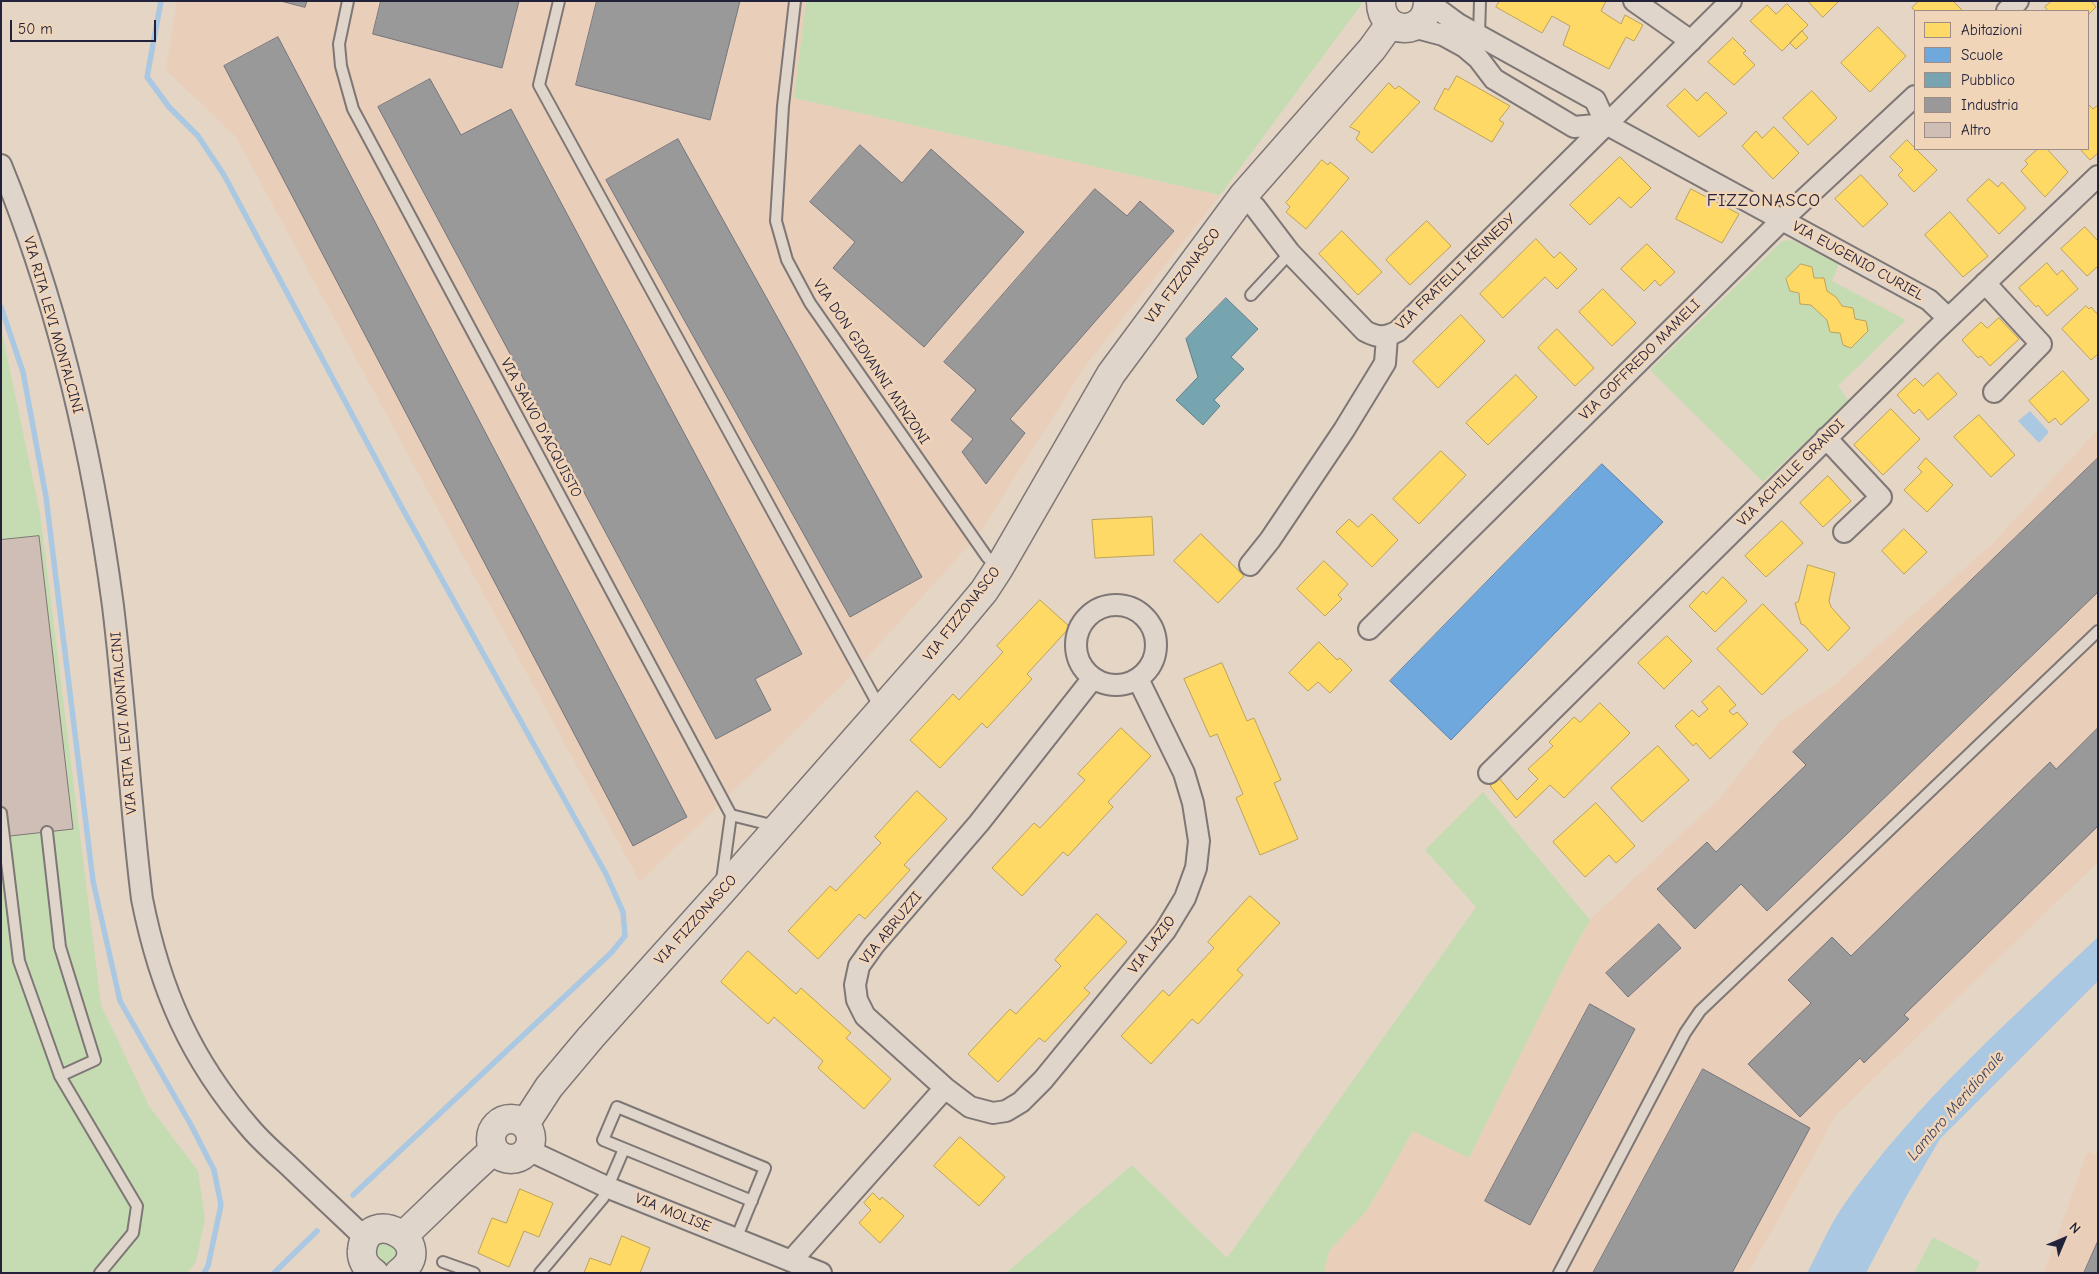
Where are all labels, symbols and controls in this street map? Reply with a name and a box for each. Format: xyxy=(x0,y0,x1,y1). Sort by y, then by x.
scale bar xyxy=(12,10,159,42)
legend xyxy=(1914,10,2089,150)
text: 50 m xyxy=(18,20,53,38)
text: Abitazioni xyxy=(1961,21,2022,39)
text: Scuole xyxy=(1961,46,2003,64)
text: Pubblico xyxy=(1961,71,2015,89)
text: Industria xyxy=(1961,96,2018,114)
text: Altro xyxy=(1961,121,1991,139)
district label: FIZZONASCO xyxy=(1706,190,1822,212)
street label: VIA FRATELLI KENNEDY xyxy=(1392,210,1520,334)
street label: VIA EUGENIO CURIEL xyxy=(1789,217,1927,305)
street label: VIA FIZZONASCO xyxy=(1141,225,1225,327)
street label: VIA RITA LEVI MONTALCINI xyxy=(19,234,87,416)
street label: VIA DON GIOVANNI MINZONI xyxy=(809,276,933,448)
street label: VIA GOFFREDO MAMELI xyxy=(1576,296,1704,424)
street label: VIA SALVO D'ACQUISTO xyxy=(497,355,585,501)
street label: VIA ACHILLE GRANDI xyxy=(1734,416,1848,530)
street label: VIA FIZZONASCO xyxy=(920,563,1004,665)
street label: VIA RITA LEVI MONTALCINI xyxy=(107,631,141,815)
street label: VIA FIZZONASCO xyxy=(651,871,741,969)
street label: VIA ABRUZZI xyxy=(856,888,926,968)
street label: VIA LAZIO xyxy=(1124,913,1180,977)
water label: Lambro Meridionale xyxy=(1903,1048,2009,1164)
street label: VIA MOLISE xyxy=(632,1190,714,1236)
north arrow xyxy=(2039,1214,2089,1264)
text: N xyxy=(2066,1219,2084,1237)

